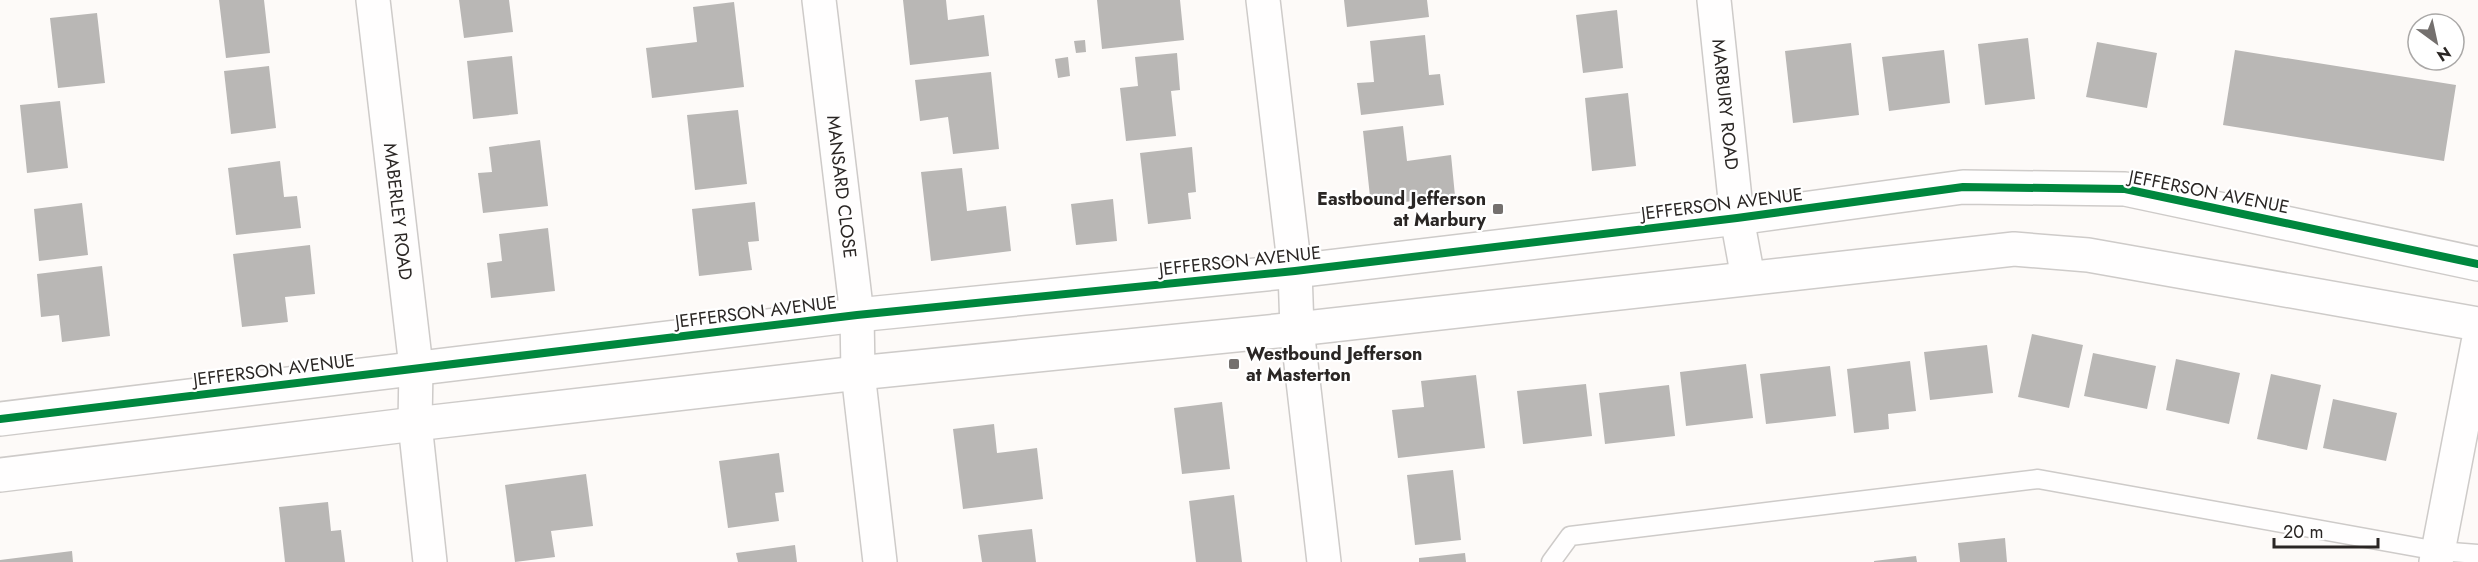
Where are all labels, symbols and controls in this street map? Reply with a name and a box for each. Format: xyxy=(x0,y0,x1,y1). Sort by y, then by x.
north arrow xyxy=(2406,12,2466,72)
street label: MARBURY ROAD xyxy=(1705,38,1745,171)
text: N xyxy=(2432,41,2455,67)
street label: MANSARD CLOSE xyxy=(820,114,863,260)
street label: MABERLEY ROAD xyxy=(377,142,419,282)
street label: JEFFERSON AVENUE xyxy=(2125,163,2291,220)
street label: JEFFERSON AVENUE xyxy=(1638,181,1804,227)
place label: Eastbound Jefferson at Marbury xyxy=(1317,186,1487,233)
marker: Eastbound Jefferson at Marbury xyxy=(1491,202,1505,216)
street label: JEFFERSON AVENUE xyxy=(1156,240,1322,283)
street label: JEFFERSON AVENUE xyxy=(672,289,838,335)
place label: Westbound Jefferson at Masterton xyxy=(1246,341,1422,388)
street label: JEFFERSON AVENUE xyxy=(190,347,356,393)
marker: Westbound Jefferson at Masterton xyxy=(1227,357,1241,371)
scale bar xyxy=(2274,511,2378,549)
text: 20 m xyxy=(2283,519,2323,545)

